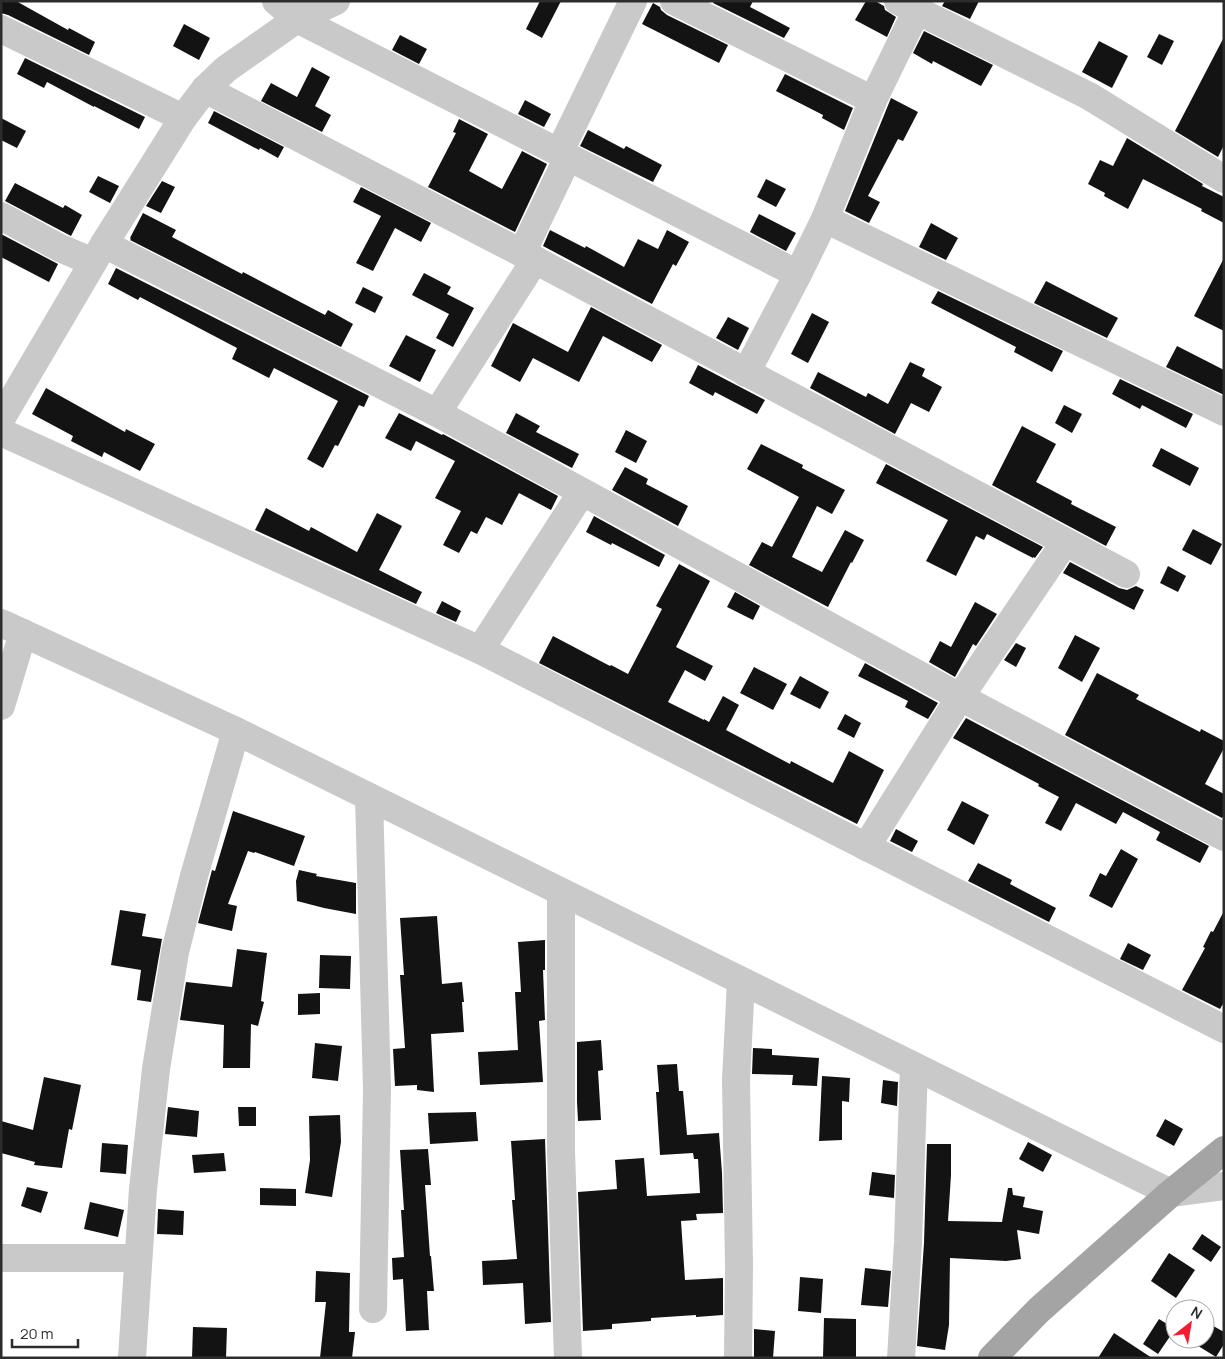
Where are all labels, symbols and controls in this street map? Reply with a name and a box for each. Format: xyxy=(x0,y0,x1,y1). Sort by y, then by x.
north arrow xyxy=(1165,1299,1215,1349)
text: N xyxy=(1188,1302,1206,1323)
scale bar xyxy=(12,1316,79,1348)
text: 20 m xyxy=(20,1323,53,1344)

